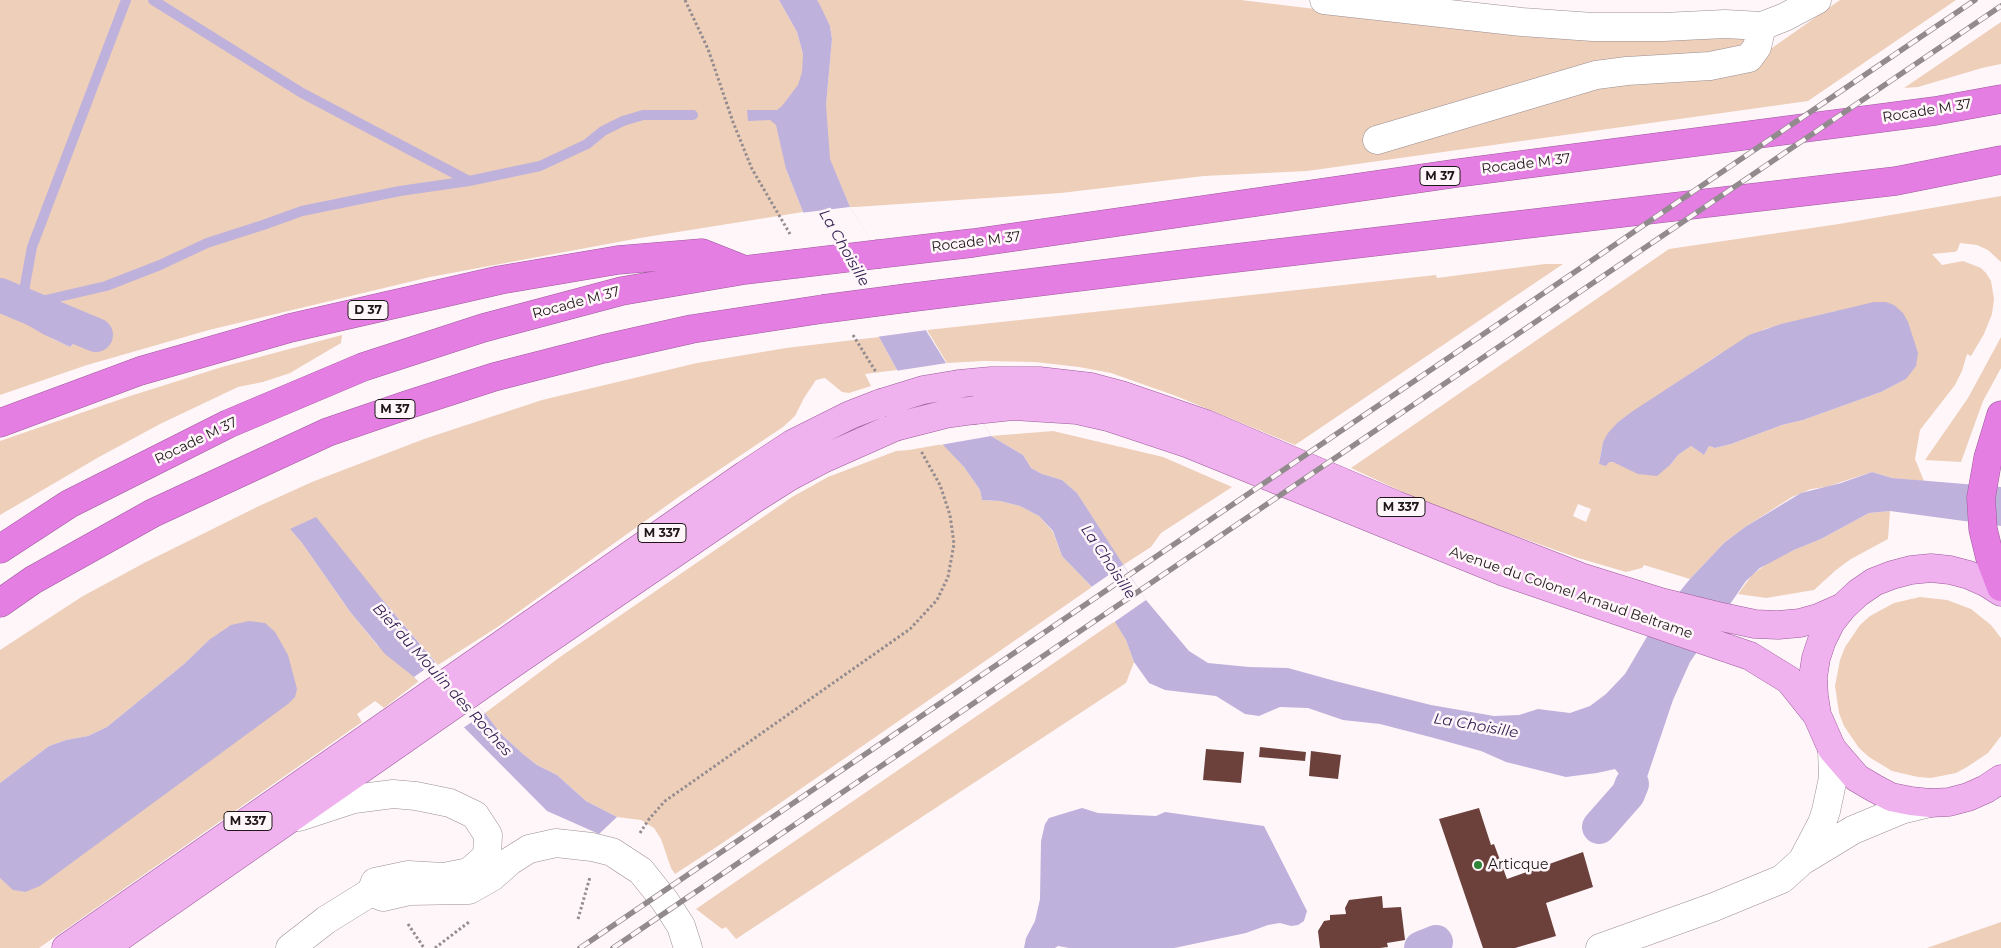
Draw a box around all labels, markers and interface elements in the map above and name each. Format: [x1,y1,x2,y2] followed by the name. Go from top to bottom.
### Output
[1881,96,1973,126] street label: Rocade M 37
[1480,150,1572,178] street label: Rocade M 37
[1420,167,1460,186] road number: M 37
[815,206,873,290] water label: La Choisille
[930,228,1022,256] street label: Rocade M 37
[531,283,621,323] street label: Rocade M 37
[348,300,388,320] road number: D 37
[375,399,415,418] road number: M 37
[152,414,240,468] street label: Rocade M 37
[1377,498,1425,516] road number: M 337
[1077,521,1139,603] water label: La Choisille
[638,524,686,542] road number: M 337
[1447,543,1695,643] street label: Avenue du Colonel Arnaud Beltrame
[369,600,515,760] water label: Bief du Moulin des Roches
[1432,710,1520,742] water label: La Choisille
[224,811,272,830] road number: M 337
[1488,857,1548,873] place label: Articque
[1472,859,1484,871] marker: Articque

